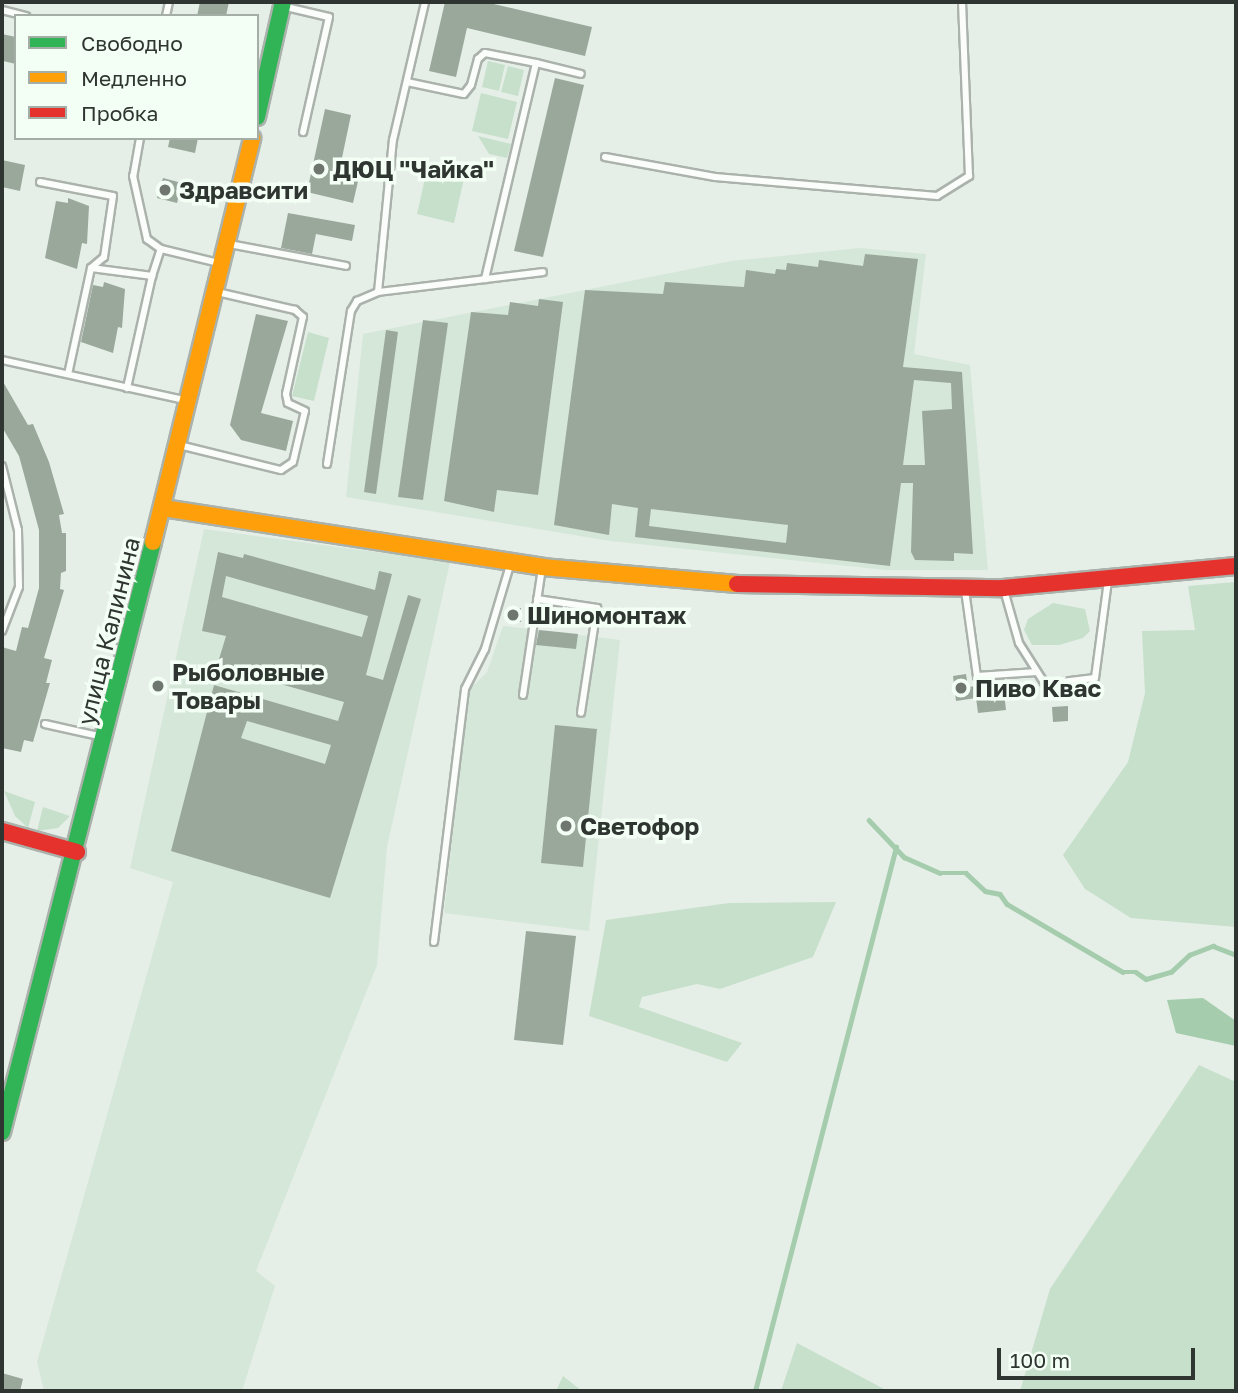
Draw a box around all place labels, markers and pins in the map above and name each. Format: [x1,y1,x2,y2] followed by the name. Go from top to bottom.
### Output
[333,155,494,183] place label: ДЮЦ "Чайка"
[311,161,327,177] marker: ДЮЦ "Чайка"
[179,176,308,204] place label: Здравсити
[157,182,173,198] marker: Здравсити
[527,601,686,629] place label: Шиномонтаж
[505,607,521,623] marker: Шиномонтаж
[172,658,325,714] place label: Рыболовные Товары
[975,674,1101,702] place label: Пиво Квас
[150,678,166,694] marker: Рыболовные Товары
[953,680,969,696] marker: Пиво Квас
[580,812,699,840] place label: Светофор
[558,818,574,834] marker: Светофор

